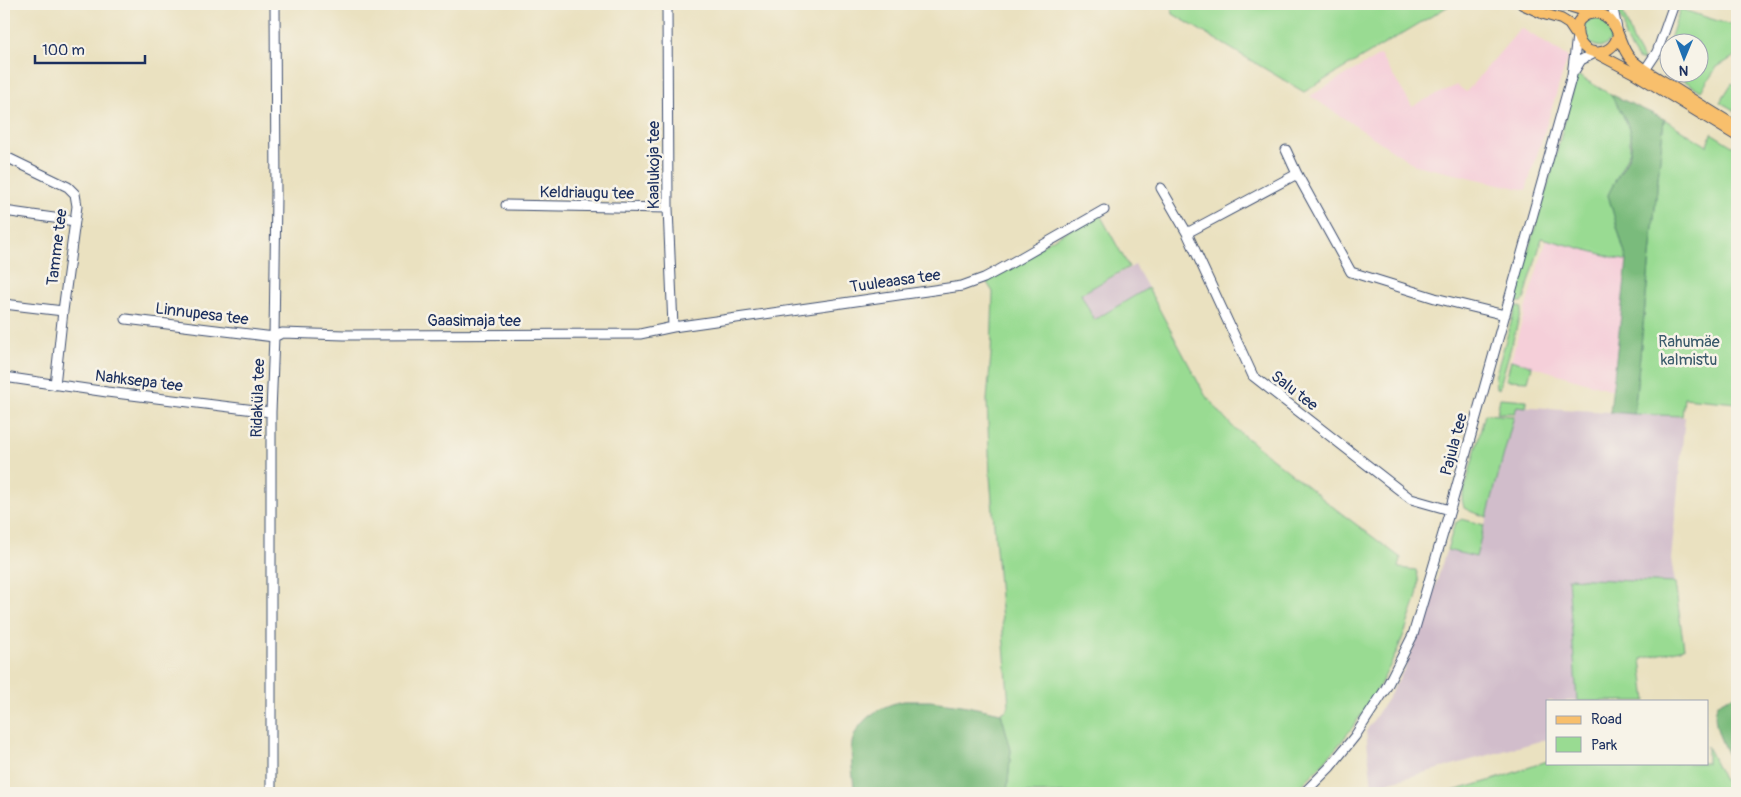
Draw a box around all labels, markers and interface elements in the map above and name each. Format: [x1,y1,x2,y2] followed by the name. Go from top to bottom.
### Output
[35,32,145,64] scale bar
[1658,32,1708,82] north arrow
[42,41,85,60] text: 100 m
[1679,62,1689,79] text: N
[644,121,664,209] street label: Kaalukoja tee
[539,182,635,204] street label: Keldriaugu tee
[42,207,72,287] street label: Tamme tee
[849,265,942,297] street label: Tuuleaasa tee
[154,298,250,330] street label: Linnupesa tee
[427,311,521,331] street label: Gaasimaja tee
[1658,332,1720,370] park label: Rahumäe kalmistu
[247,358,269,438] street label: Ridaküla tee
[94,366,184,396] street label: Nahksepa tee
[1267,366,1322,415] street label: Salu tee
[1436,411,1472,478] street label: Pajula tee
[1546,700,1708,764] legend
[1591,710,1622,729] text: Road
[1591,736,1618,755] text: Park

